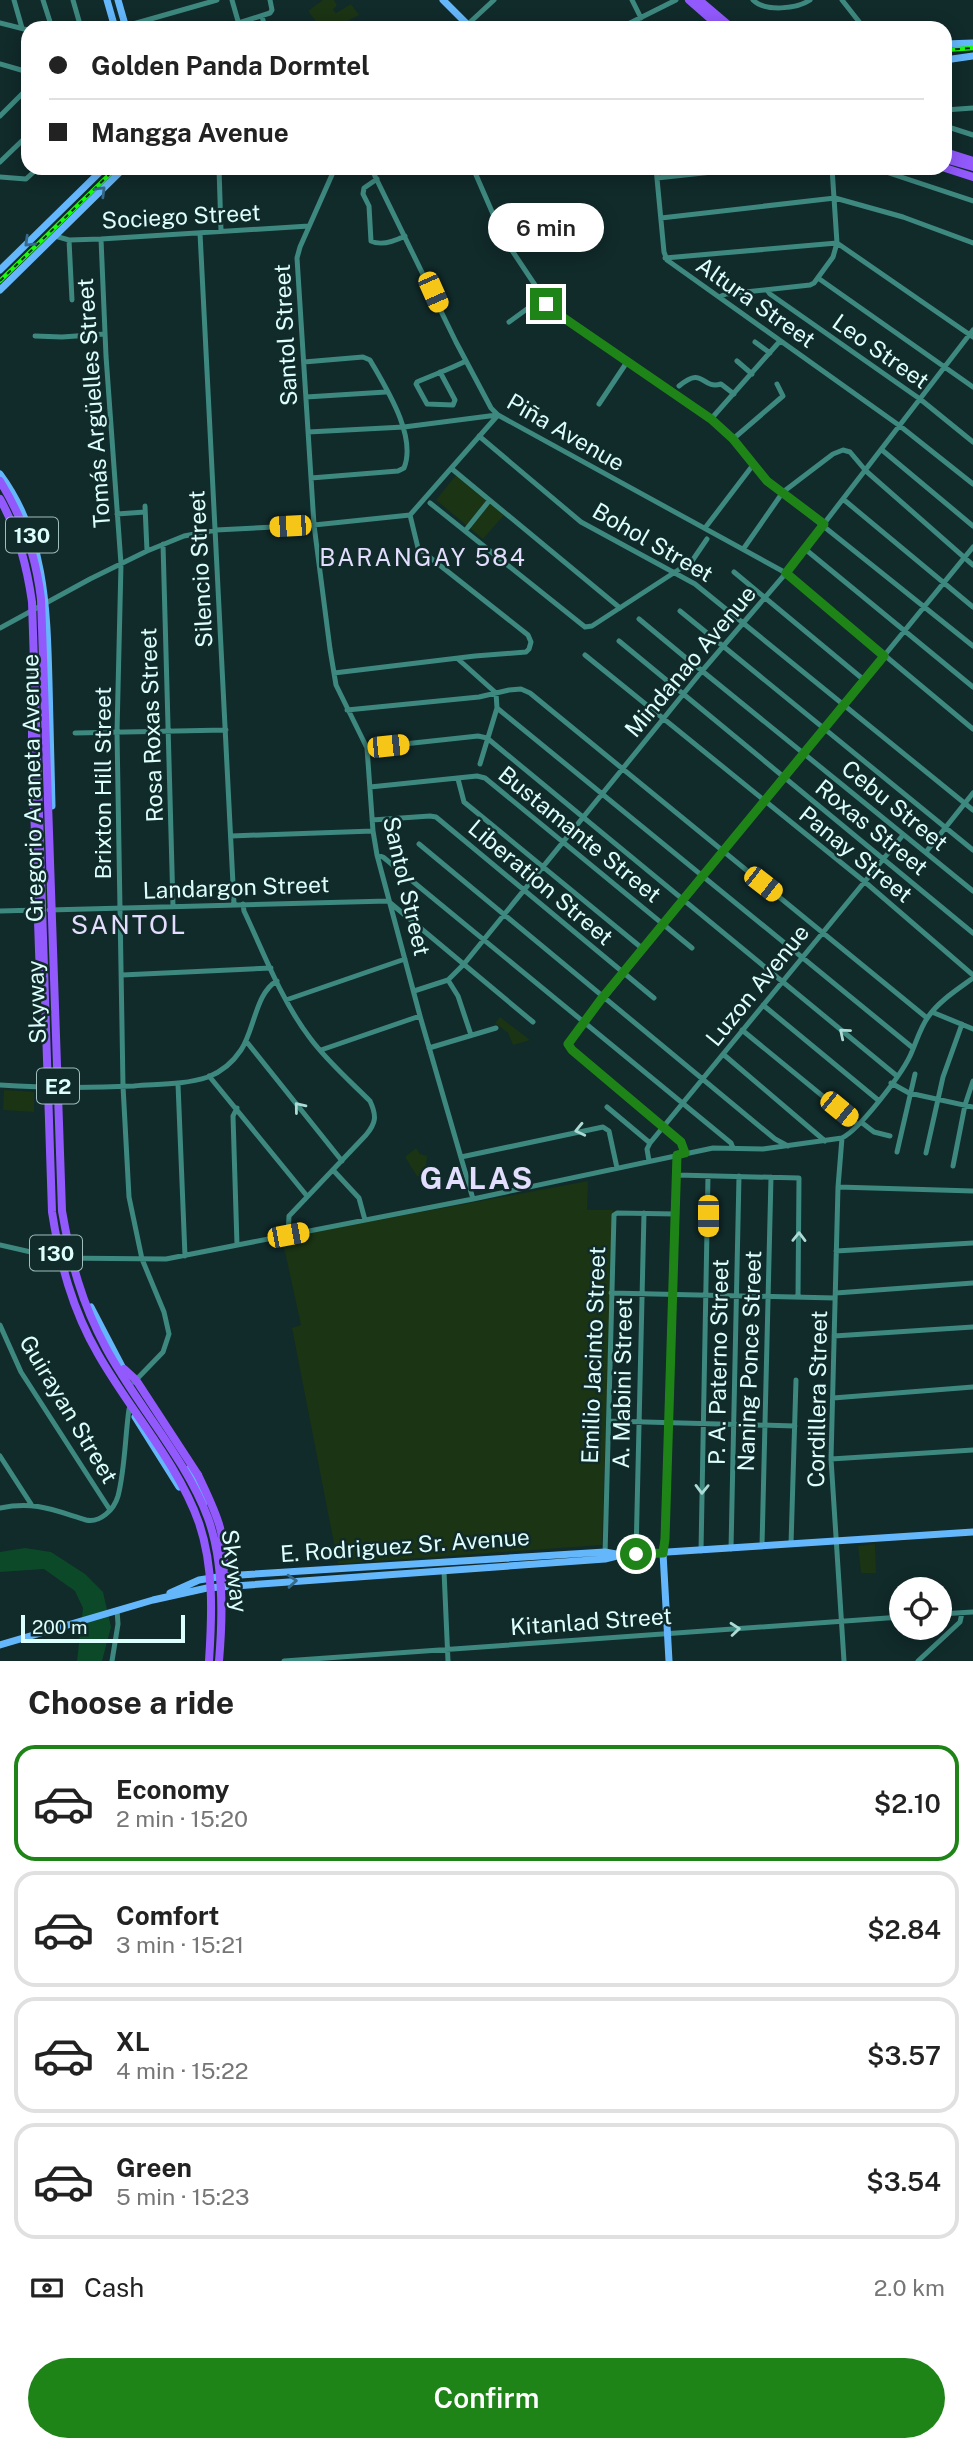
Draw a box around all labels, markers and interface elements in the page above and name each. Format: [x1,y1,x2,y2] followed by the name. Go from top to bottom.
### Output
[91,50,370,81] text: Golden Panda Dormtel
[91,117,289,148] text: Mangga Avenue
[93,186,106,199] one-way arrow
[101,198,261,234] street label: Sociego Street
[488,202,604,252] callout: 6 min
[516,214,576,241] text: 6 min
[24,234,37,247] one-way arrow
[691,251,821,353] street label: Altura Street
[268,263,302,407] street label: Santol Street
[415,269,452,315] car
[71,277,115,529] street label: Tomás Argüelles Street
[530,288,562,320] route end
[828,308,934,394] street label: Leo Street
[503,388,629,476] street label: Piña Avenue
[182,490,218,648] street label: Silencio Street
[588,497,718,587] street label: Bohol Street
[269,514,312,538] car
[6,518,58,552] road number: 130
[319,543,527,571] district label: BARANGAY 584
[619,580,761,742] street label: Mindanao Avenue
[134,627,168,823] street label: Rosa Roxas Street
[16,654,48,922] street label: Gregorio Araneta Avenue
[89,687,116,879] street label: Brixton Hill Street
[367,733,410,759] car
[837,754,953,856] street label: Cebu Street
[493,760,667,908] street label: Bustamante Street
[810,773,934,881] street label: Roxas Street
[794,800,918,908] street label: Panay Street
[378,814,436,958] street label: Santol Street
[463,814,619,950] street label: Liberation Street
[740,863,787,905] car
[142,870,330,904] street label: Landargon Street
[71,909,187,940] district label: SANTOL
[700,919,814,1051] street label: Luzon Avenue
[21,960,51,1044] street label: Skyway
[840,1028,852,1041] one-way arrow
[37,1068,79,1104] road number: E2
[817,1088,862,1130] car
[295,1103,308,1115] one-way arrow
[574,1122,586,1137] one-way arrow
[420,1160,534,1196] district label: GALAS
[698,1195,719,1237] car
[266,1221,311,1249] car
[791,1232,807,1242] one-way arrow
[30,1236,82,1270] road number: 130
[576,1246,610,1464] street label: Emilio Jacinto Street
[732,1250,766,1472] street label: Naning Ponce Street
[703,1259,733,1465] street label: P. A. Paterno Street
[607,1297,637,1469] street label: A. Mabini Street
[802,1310,832,1488] street label: Cordillera Street
[14,1330,124,1488] street label: Guirayan Street
[694,1484,710,1495] one-way arrow
[279,1523,531,1567] street label: E. Rodriguez Sr. Avenue
[217,1528,253,1614] street label: Skyway
[620,1538,652,1570] route start
[287,1574,298,1589] one-way arrow
[889,1577,952,1640] map controls
[889,1577,952,1640] button: locate
[509,1602,673,1640] street label: Kitanlad Street
[21,1612,186,1644] scale bar
[32,1616,88,1638] text: 200 m
[730,1622,741,1637] one-way arrow
[28,1684,234,1721] text: Choose a ride
[32,1772,95,1835] icon: car
[116,1774,229,1805] text: Economy
[874,1788,941,1819] text: $2.10
[116,1805,248,1832] text: 2 min · 15:20
[32,1898,95,1961] icon: car
[116,1900,219,1931] text: Comfort
[867,1914,941,1945] text: $2.84
[116,1931,244,1958] text: 3 min · 15:21
[32,2024,95,2087] icon: car
[116,2026,150,2057] text: XL
[867,2040,941,2071] text: $3.57
[116,2057,249,2084] text: 4 min · 15:22
[32,2150,95,2213] icon: car
[116,2152,192,2183] text: Green
[866,2166,941,2197] text: $3.54
[116,2183,250,2210] text: 5 min · 15:23
[28,2269,66,2307] icon: cash
[84,2272,144,2303] text: Cash
[874,2274,945,2301] text: 2.0 km
[28,2358,945,2438] button: Confirm

